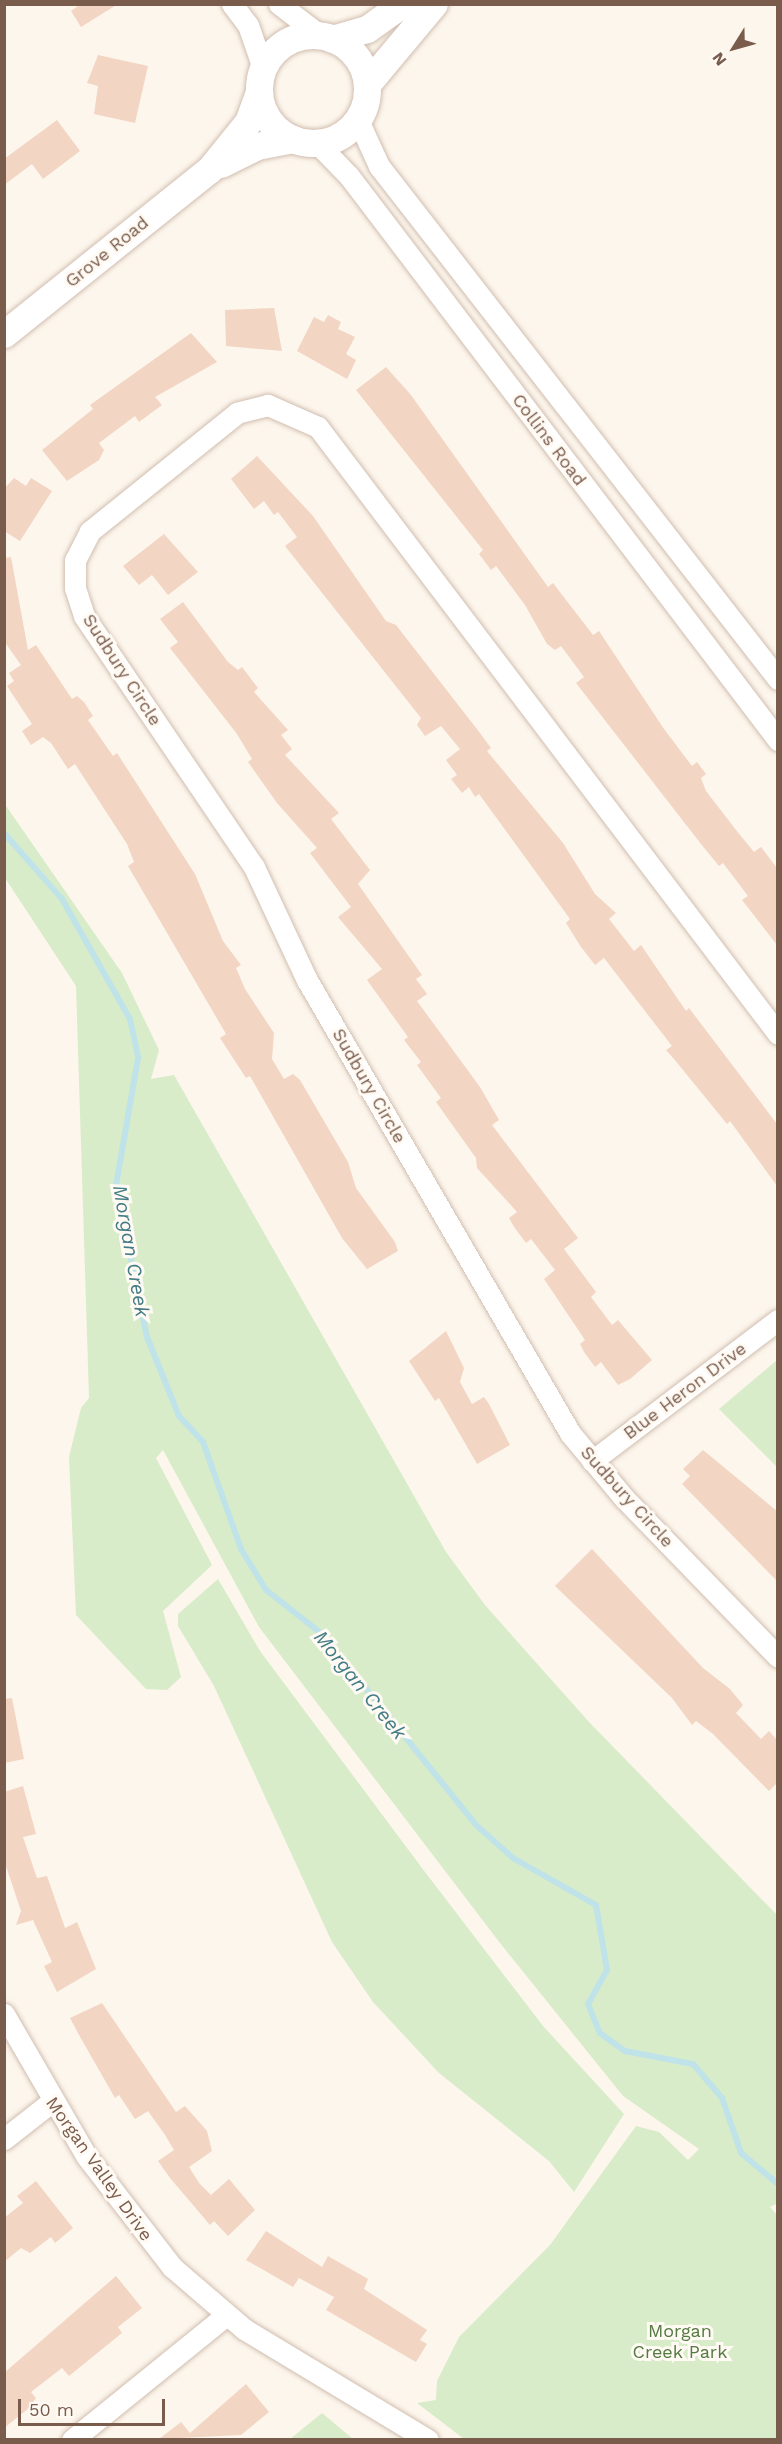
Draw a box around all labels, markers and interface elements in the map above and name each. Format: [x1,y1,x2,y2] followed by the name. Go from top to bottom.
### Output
[704,18,764,78] north arrow
[708,49,730,70] text: N
[61,212,153,292] street label: Grove Road
[507,390,591,490] street label: Collins Road
[78,610,166,730] street label: Sudbury Circle
[327,1025,411,1147] street label: Sudbury Circle
[108,1183,154,1319] water label: Morgan Creek
[619,1338,751,1444] street label: Blue Heron Drive
[576,1442,678,1552] street label: Sudbury Circle
[309,1626,411,1744] water label: Morgan Creek
[41,2092,157,2246] street label: Morgan Valley Drive
[632,2321,728,2364] park label: Morgan Creek Park
[21,2387,168,2425] scale bar
[29,2399,74,2420] text: 50 m

